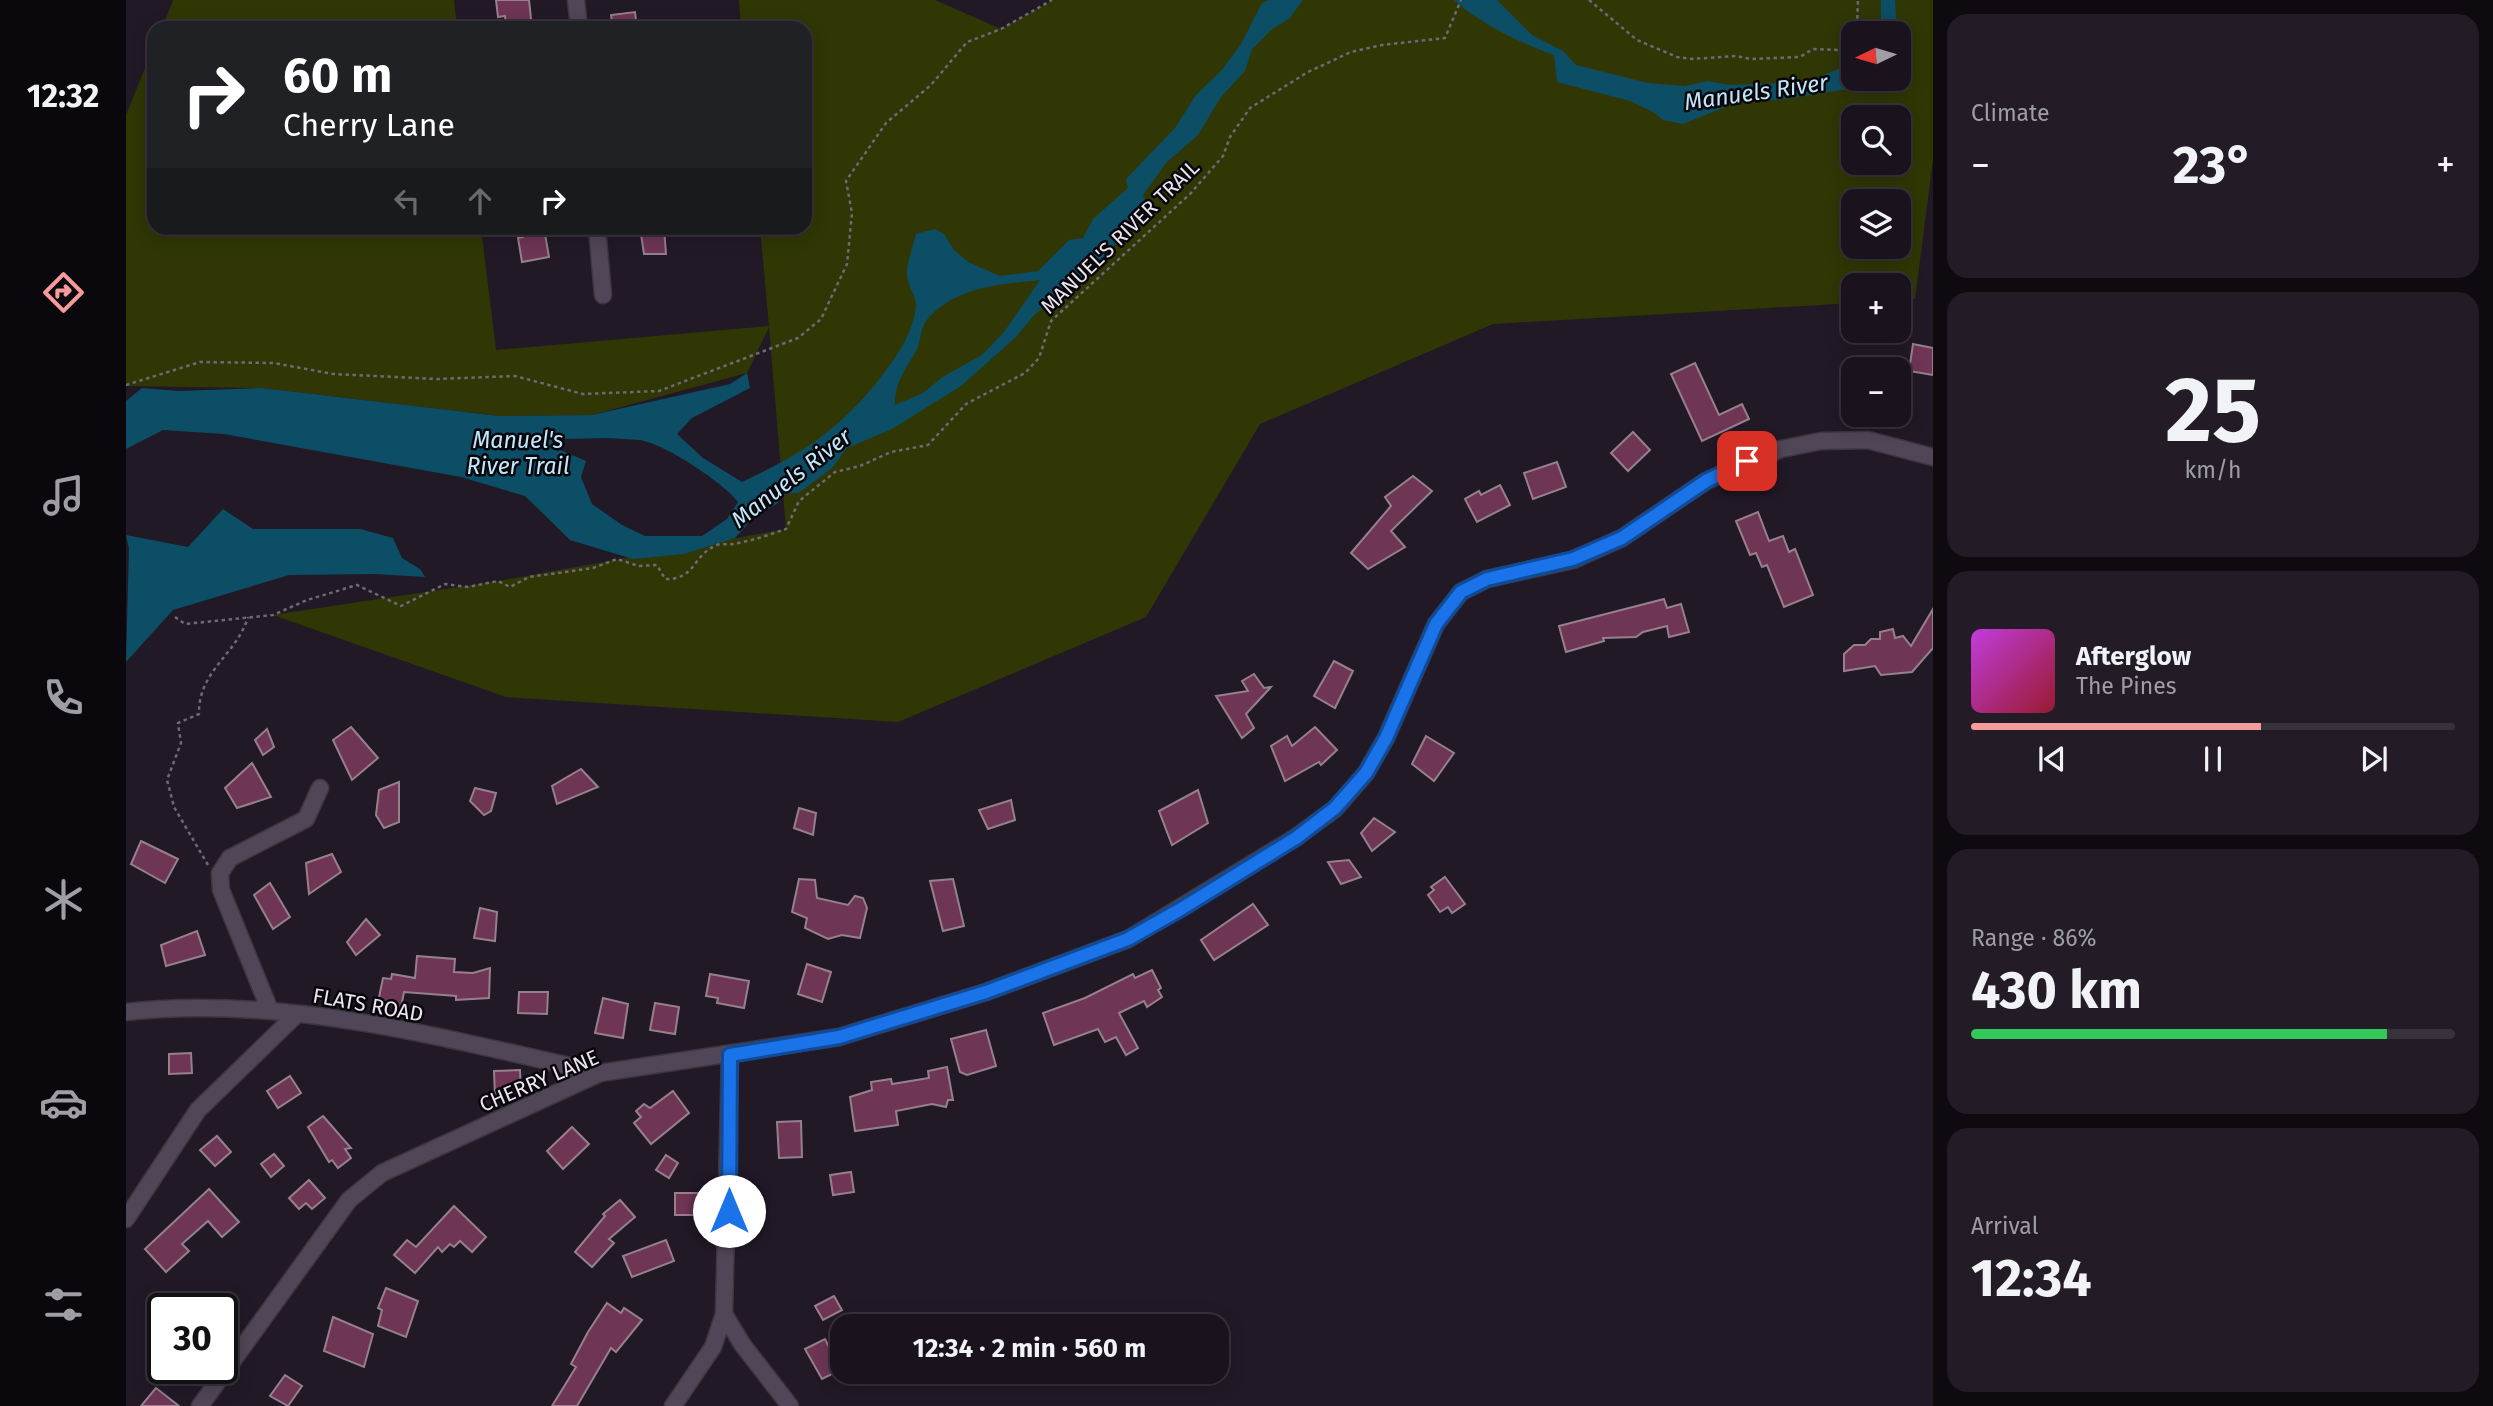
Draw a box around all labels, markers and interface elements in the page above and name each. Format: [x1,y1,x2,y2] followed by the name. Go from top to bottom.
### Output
[1841,21,1911,91] north arrow
[1841,21,1911,427] map controls
[283,46,392,105] text: 60 m
[168,49,259,140] icon: right
[1683,68,1831,116] water label: Manuels River
[27,77,99,115] text: 12:32
[1971,99,2050,127] text: Climate
[1841,105,1911,175] button: search
[283,106,455,144] text: Cherry Lane
[2173,134,2253,197] text: 23°
[1971,142,1990,188] text: −
[2436,142,2455,188] text: +
[1035,154,1205,319] street label: MANUEL'S RIVER TRAIL
[388,182,426,220] icon: left
[461,182,499,220] icon: ahead
[534,182,572,220] icon: right
[1841,189,1911,259] button: layers
[39,268,88,317] icon: directions
[1841,273,1911,343] button: +
[2165,356,2261,465] text: 25
[1841,357,1911,427] button: −
[725,422,857,533] water label: Manuels River
[466,426,570,480] water label: Manuel's River Trail
[1717,431,1777,491] pin
[1728,442,1766,480] icon: arrive
[2185,456,2241,484] text: km/h
[39,471,88,520] icon: music
[2076,641,2191,672] text: Afterglow
[2076,672,2177,700] text: The Pines
[39,673,88,722] icon: phone
[2033,740,2071,778] icon: previous
[2194,740,2232,778] icon: pause
[2355,740,2393,778] icon: next
[39,875,88,924] icon: climate
[1971,924,2096,952] text: Range · 86%
[1971,959,2142,1022] text: 430 km
[311,983,425,1027] street label: FLATS ROAD
[475,1044,603,1118] street label: CHERRY LANE
[39,1078,88,1127] icon: car
[692,1174,766,1248] position arrow
[1971,1212,2038,1240] text: Arrival
[1971,1247,2092,1310] text: 12:34
[39,1280,88,1329] icon: filters
[147,1293,238,1384] speed limit sign: 30
[913,1333,1146,1364] text: 12:34 · 2 min · 560 m

